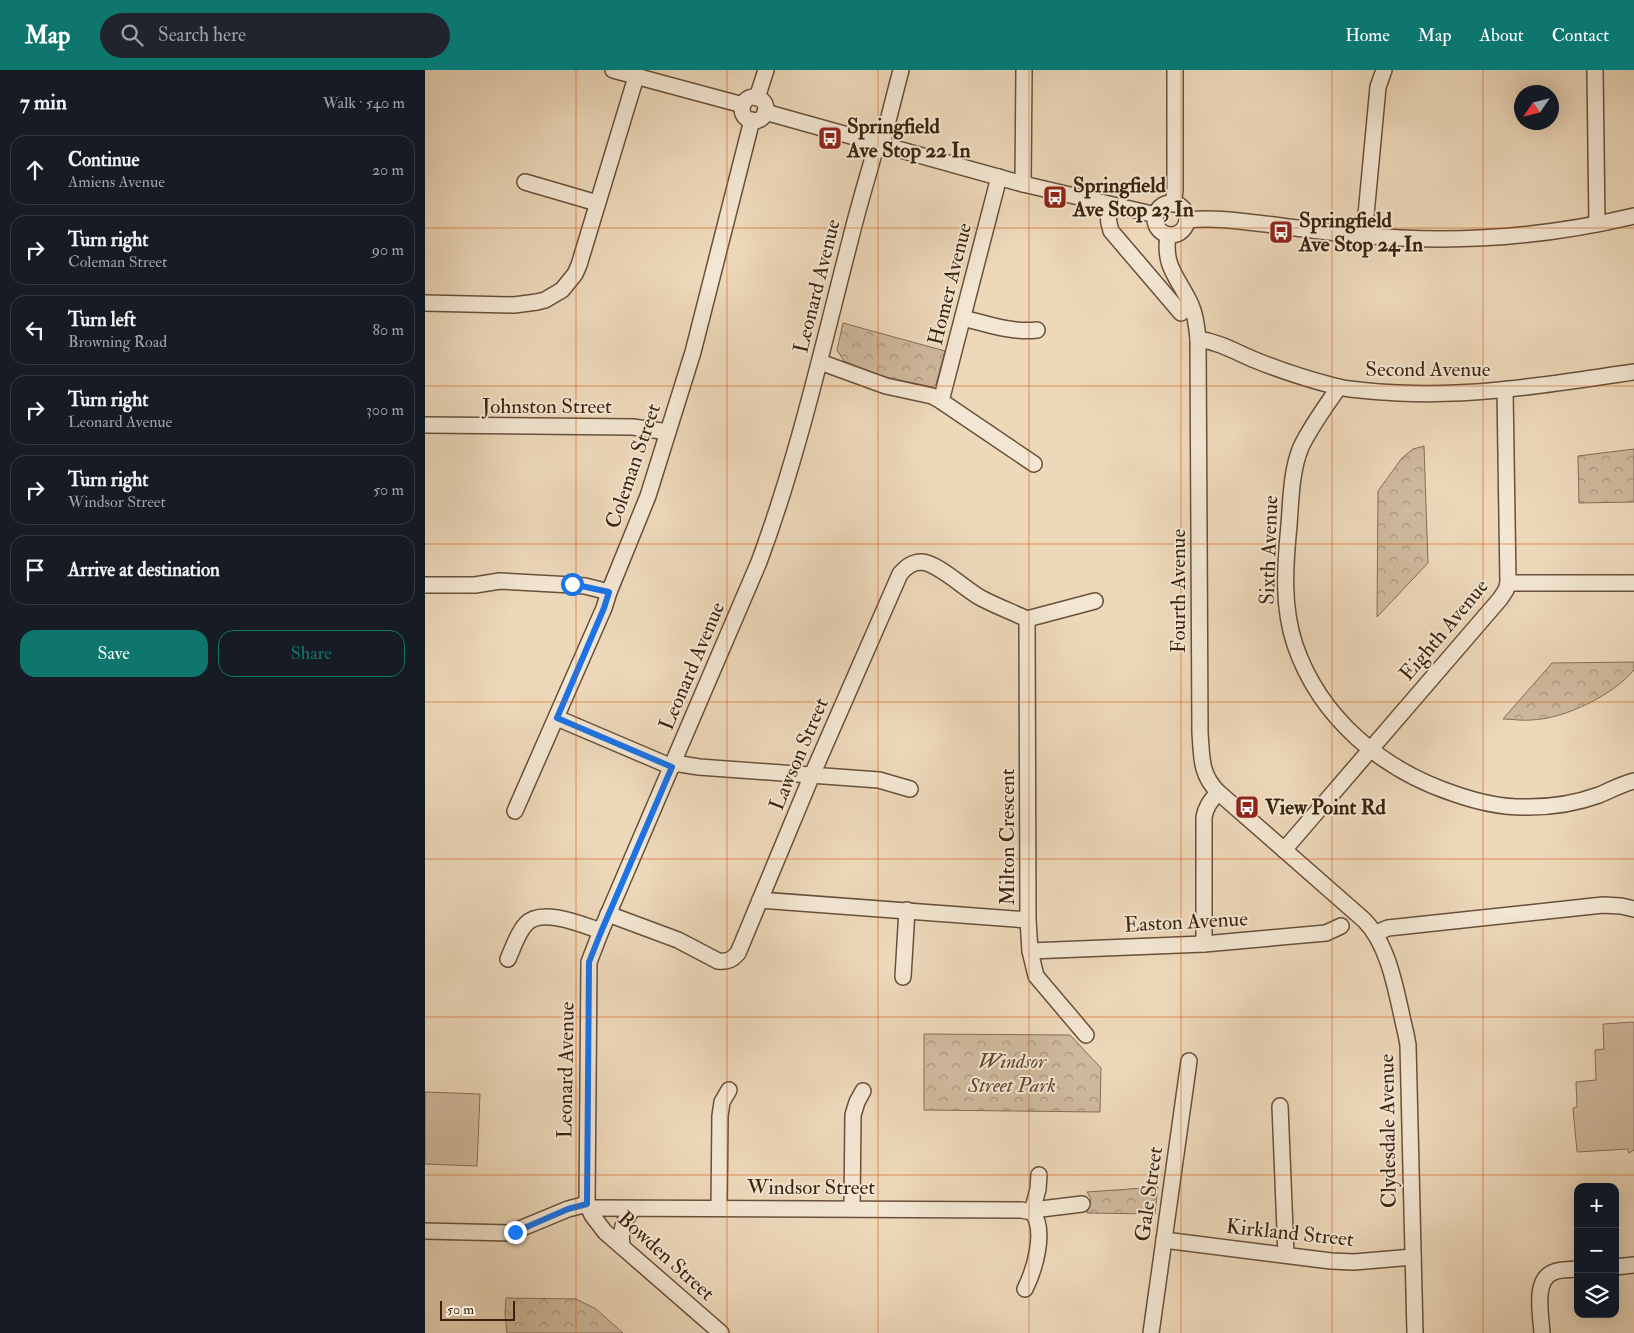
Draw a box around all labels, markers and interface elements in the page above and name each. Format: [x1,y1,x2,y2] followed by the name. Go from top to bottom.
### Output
[100,13,450,58] search box
[25,20,70,51] text: Map
[118,21,146,49] icon: search
[158,23,246,47] text: Search here
[1345,24,1390,47] text: Home
[1418,24,1452,47] text: Map
[1480,24,1524,47] text: About
[1552,24,1609,47] text: Contact
[1514,85,1559,130] north arrow
[20,89,67,116] text: 7 min
[323,93,405,113] text: Walk · 540 m
[846,113,971,164] place label: Springfield Ave Stop 22 In
[817,125,843,151] bus stop icon: Springfield Ave Stop 22 In
[68,148,139,172] text: Continue
[21,156,49,184] icon: ahead
[372,160,404,180] text: 20 m
[68,172,165,192] text: Amiens Avenue
[1072,172,1194,223] place label: Springfield Ave Stop 23 In
[1042,184,1068,210] bus stop icon: Springfield Ave Stop 23 In
[1298,207,1423,258] place label: Springfield Ave Stop 24 In
[787,216,847,356] street label: Leonard Avenue
[1268,219,1294,245] bus stop icon: Springfield Ave Stop 24 In
[922,220,978,348] street label: Homer Avenue
[68,228,148,252] text: Turn right
[21,236,49,264] icon: right
[372,240,404,260] text: 90 m
[68,252,167,272] text: Coleman Street
[68,308,136,332] text: Turn left
[21,316,49,344] icon: left
[373,320,404,340] text: 80 m
[68,332,167,352] text: Browning Road
[1365,356,1491,383] street label: Second Avenue
[68,388,148,412] text: Turn right
[481,393,612,420] street label: Johnston Street
[21,396,49,424] icon: right
[366,400,404,420] text: 300 m
[599,400,667,532] street label: Coleman Street
[68,412,172,432] text: Leonard Avenue
[68,468,148,492] text: Turn right
[21,476,49,504] icon: right
[373,480,404,500] text: 50 m
[68,492,166,512] text: Windsor Street
[1254,495,1284,605] street label: Sixth Avenue
[1165,529,1192,653] street label: Fourth Avenue
[21,556,49,584] icon: arrive
[68,558,220,582] text: Arrive at destination
[561,573,584,596] route start
[1393,573,1495,687] street label: Eighth Avenue
[653,598,731,734] street label: Leonard Avenue
[20,630,208,677] button: Save
[218,630,405,677] button: Share
[763,693,835,814] street label: Lawson Street
[994,768,1021,905] street label: Milton Crescent
[1234,794,1260,820] bus stop icon: View Point Rd
[1264,794,1387,821] place label: View Point Rd
[1123,905,1249,939] street label: Easton Avenue
[551,1001,581,1139] street label: Leonard Avenue
[967,1048,1056,1099] park label: Windsor Street Park
[1373,1053,1403,1208] street label: Clydesdale Avenue
[1129,1145,1169,1243] street label: Gale Street
[746,1174,875,1201] street label: Windsor Street
[1574,1183,1619,1318] map controls
[1574,1183,1619,1228] button: +
[612,1205,720,1307] street label: Bowden Street
[1225,1213,1355,1253] street label: Kirkland Street
[504,1221,527,1244] route end
[1574,1228,1619,1273] button: −
[1574,1273,1619,1318] button: layers
[440,1298,515,1321] scale bar
[447,1301,474,1318] text: 50 m

